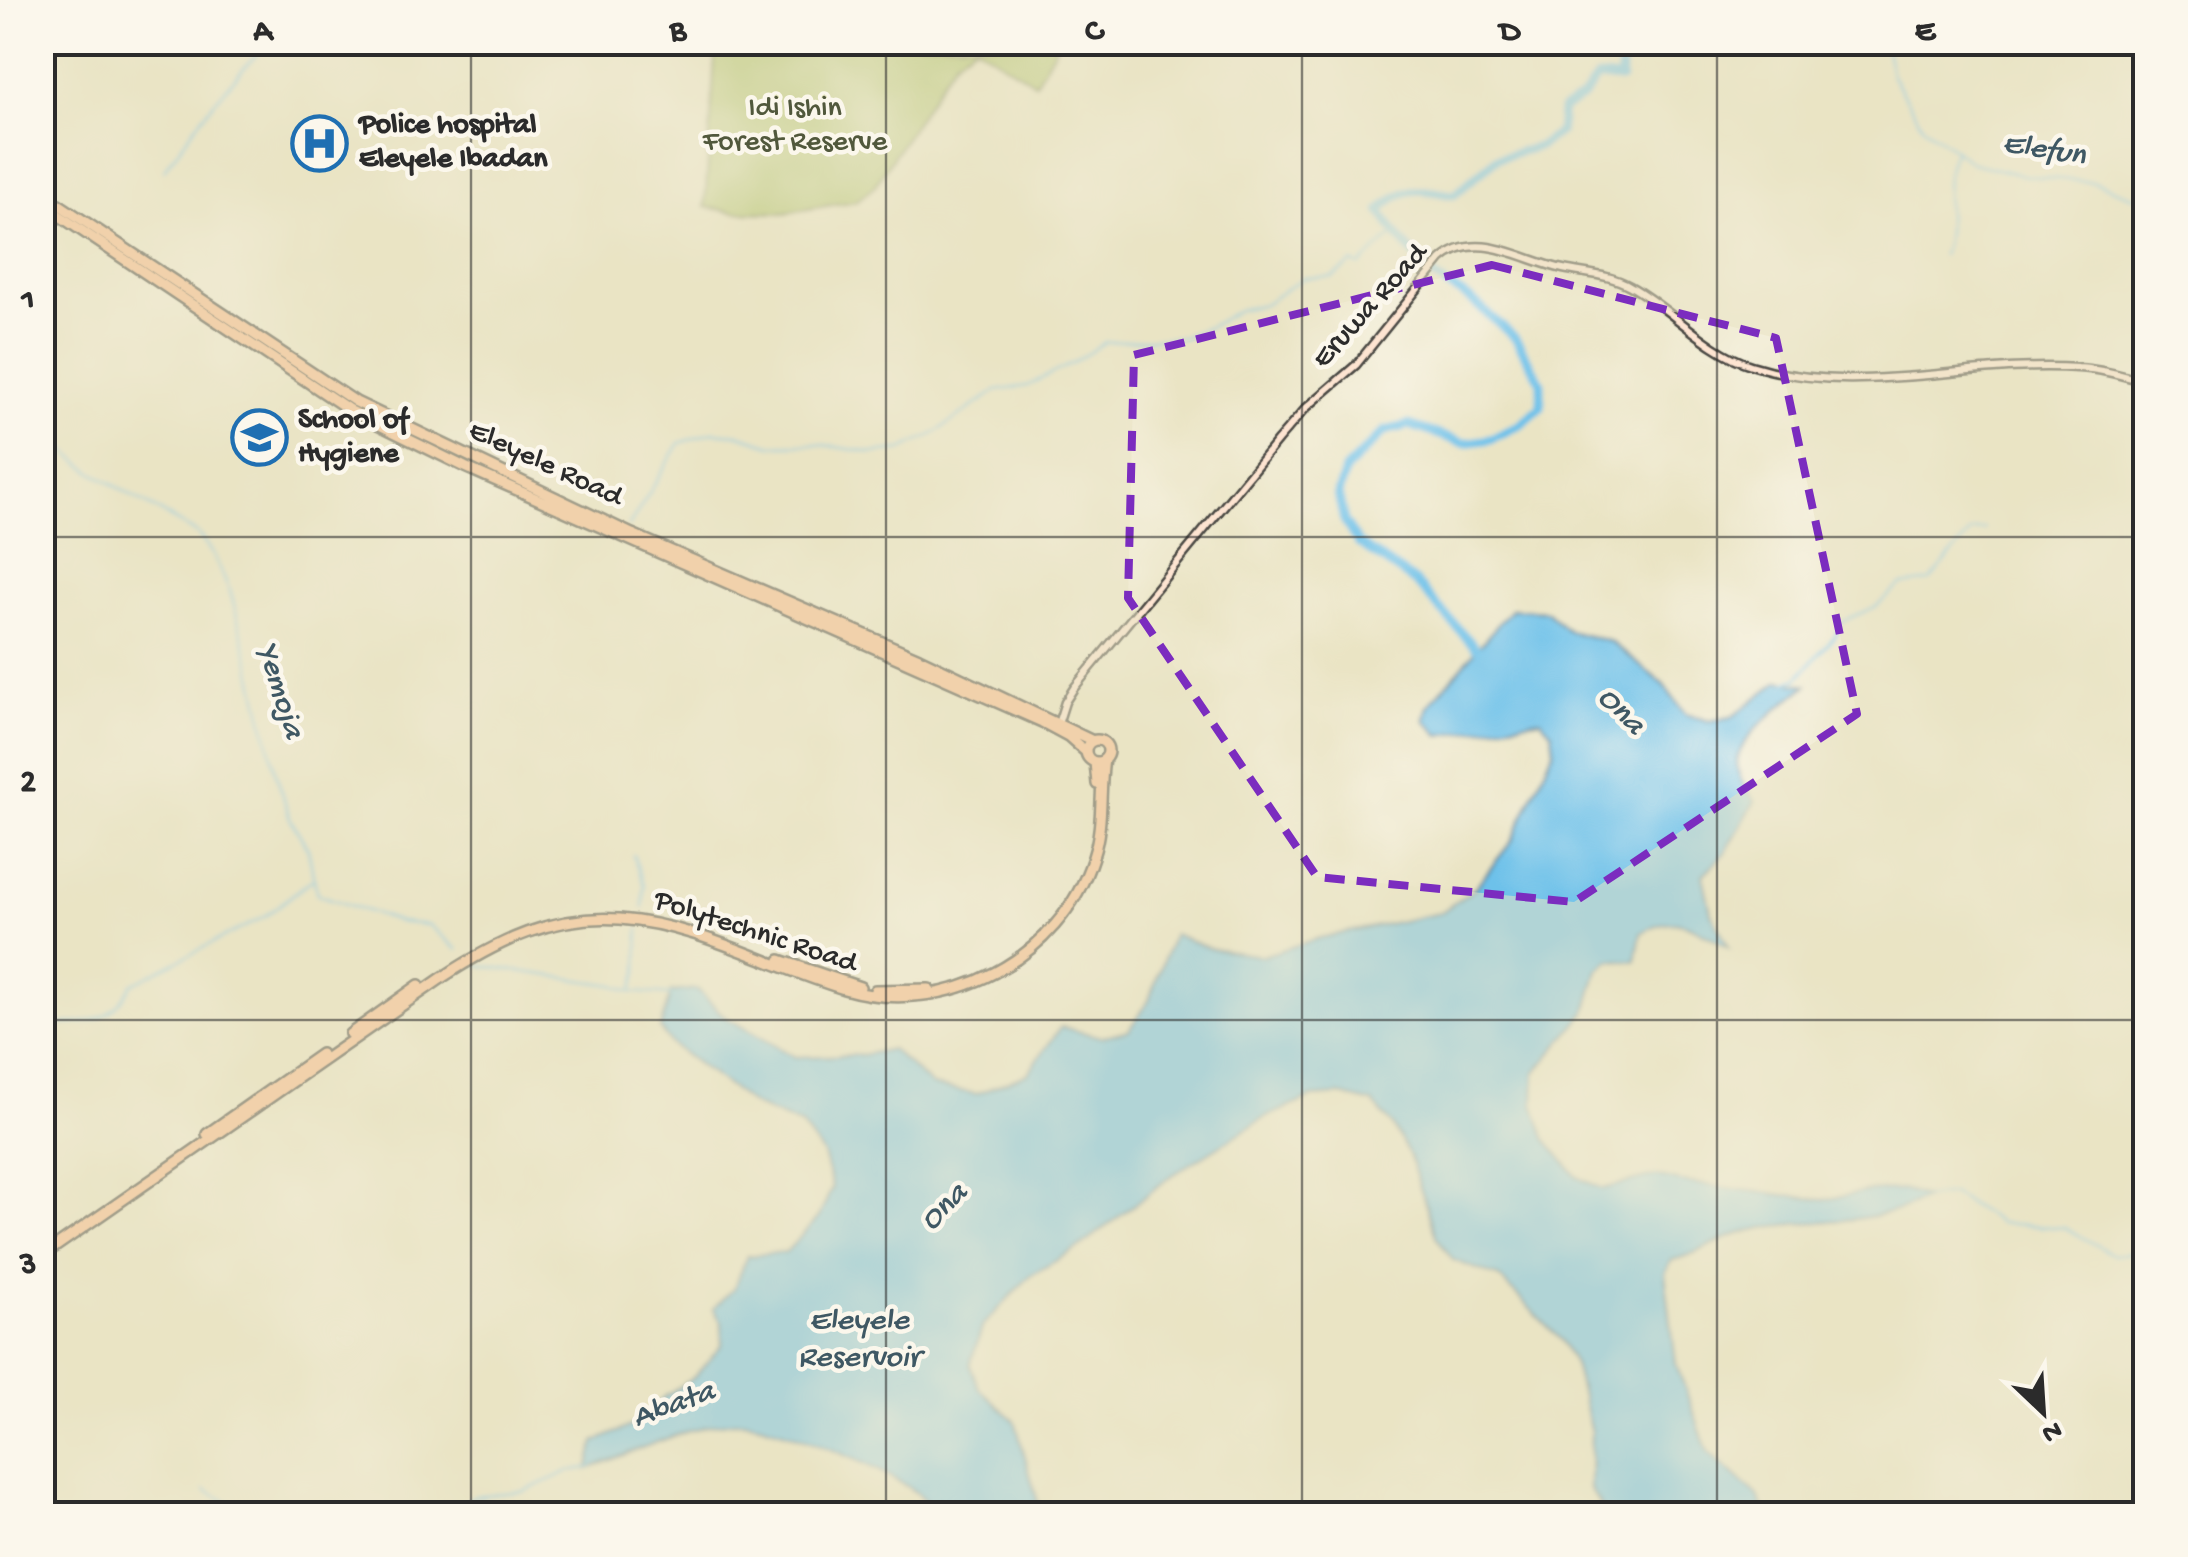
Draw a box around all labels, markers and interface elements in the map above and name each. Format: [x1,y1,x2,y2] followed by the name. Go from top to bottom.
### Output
[253,14,275,52] text: A
[669,14,688,52] text: B
[1085,14,1105,52] text: C
[1497,14,1522,52] text: D
[1915,14,1937,52] text: E
[702,92,888,161] park label: Idi Ishin Forest Reserve
[357,109,548,178] place label: Police hospital Eleyele Ibadan
[290,113,350,173] hospital icon: Police hospital Eleyele Ibadan
[2000,126,2089,176] water label: Elefun
[1306,236,1438,377] street label: Eruwa Road
[21,283,34,321] text: 1
[298,404,411,473] place label: School of Hygiene
[229,408,289,468] school or university icon: School of Hygiene
[462,414,630,517] street label: Eleyele Road
[247,639,312,745] water label: Yemoja
[1588,680,1653,746] water label: Ona
[20,765,36,803] text: 2
[648,883,863,983] street label: Polytechnic Road
[913,1175,978,1240] water label: Ona
[19,1247,36,1285] text: 3
[798,1303,926,1378] water label: Eleyele Reservoir
[1993,1362,2093,1462] north arrow
[628,1373,722,1438] water label: Abata
[2036,1412,2067,1449] text: N

